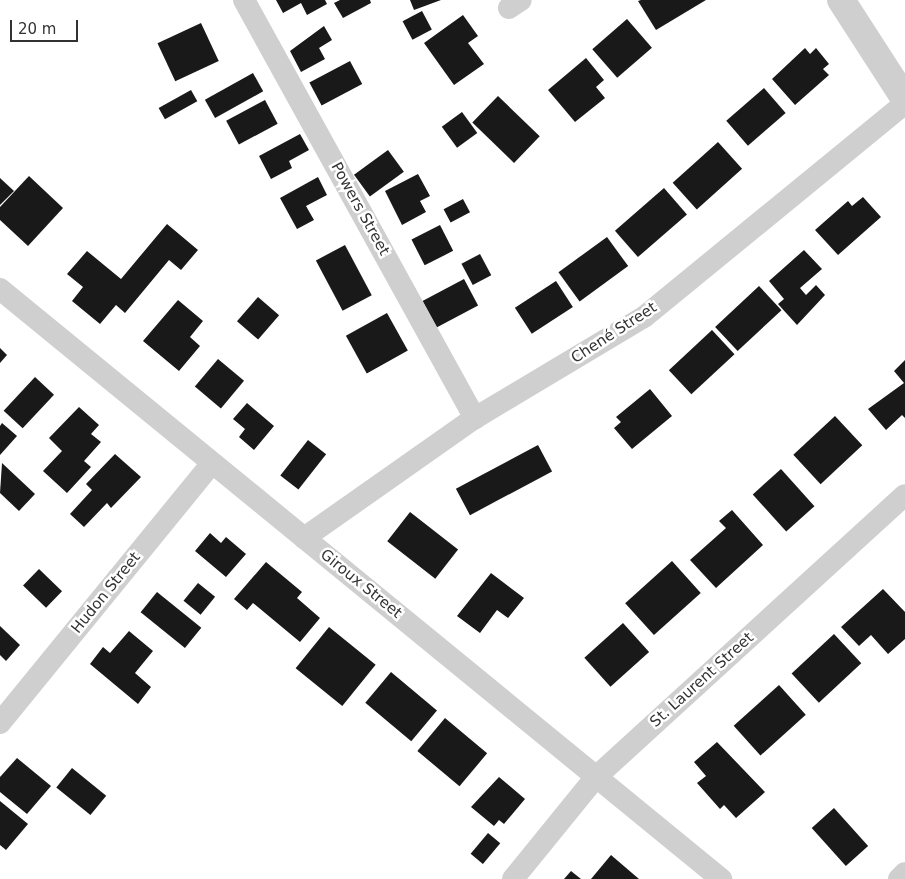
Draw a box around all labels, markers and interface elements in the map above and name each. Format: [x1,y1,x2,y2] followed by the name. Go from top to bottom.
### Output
[12,10,80,42] scale bar
[18,20,56,38] text: 20 m
[327,159,393,259] street label: Powers Street
[568,299,660,367] street label: Chené Street
[317,546,405,622] street label: Giroux Street
[68,549,144,637] street label: Hudon Street
[647,629,757,731] street label: St. Laurent Street

